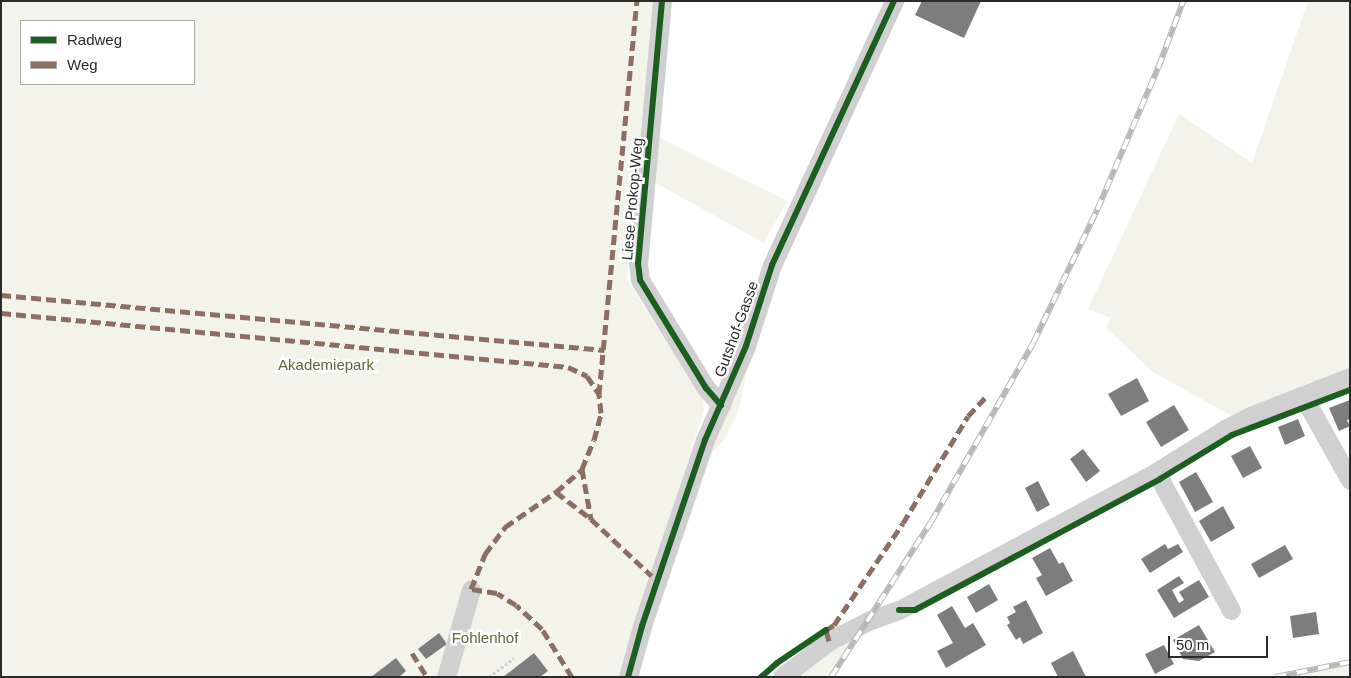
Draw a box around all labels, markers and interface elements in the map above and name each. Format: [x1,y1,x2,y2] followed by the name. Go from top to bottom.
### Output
[20,20,195,85] legend
[67,31,122,48] text: Radweg
[67,56,98,73] text: Weg
[618,137,646,261] street label: Liese Prokop-Weg
[710,279,762,379] street label: Gutshof-Gasse
[278,356,374,374] park label: Akademiepark
[1171,626,1271,658] scale bar
[452,629,518,647] park label: Fohlenhof
[1176,636,1209,653] text: 50 m

